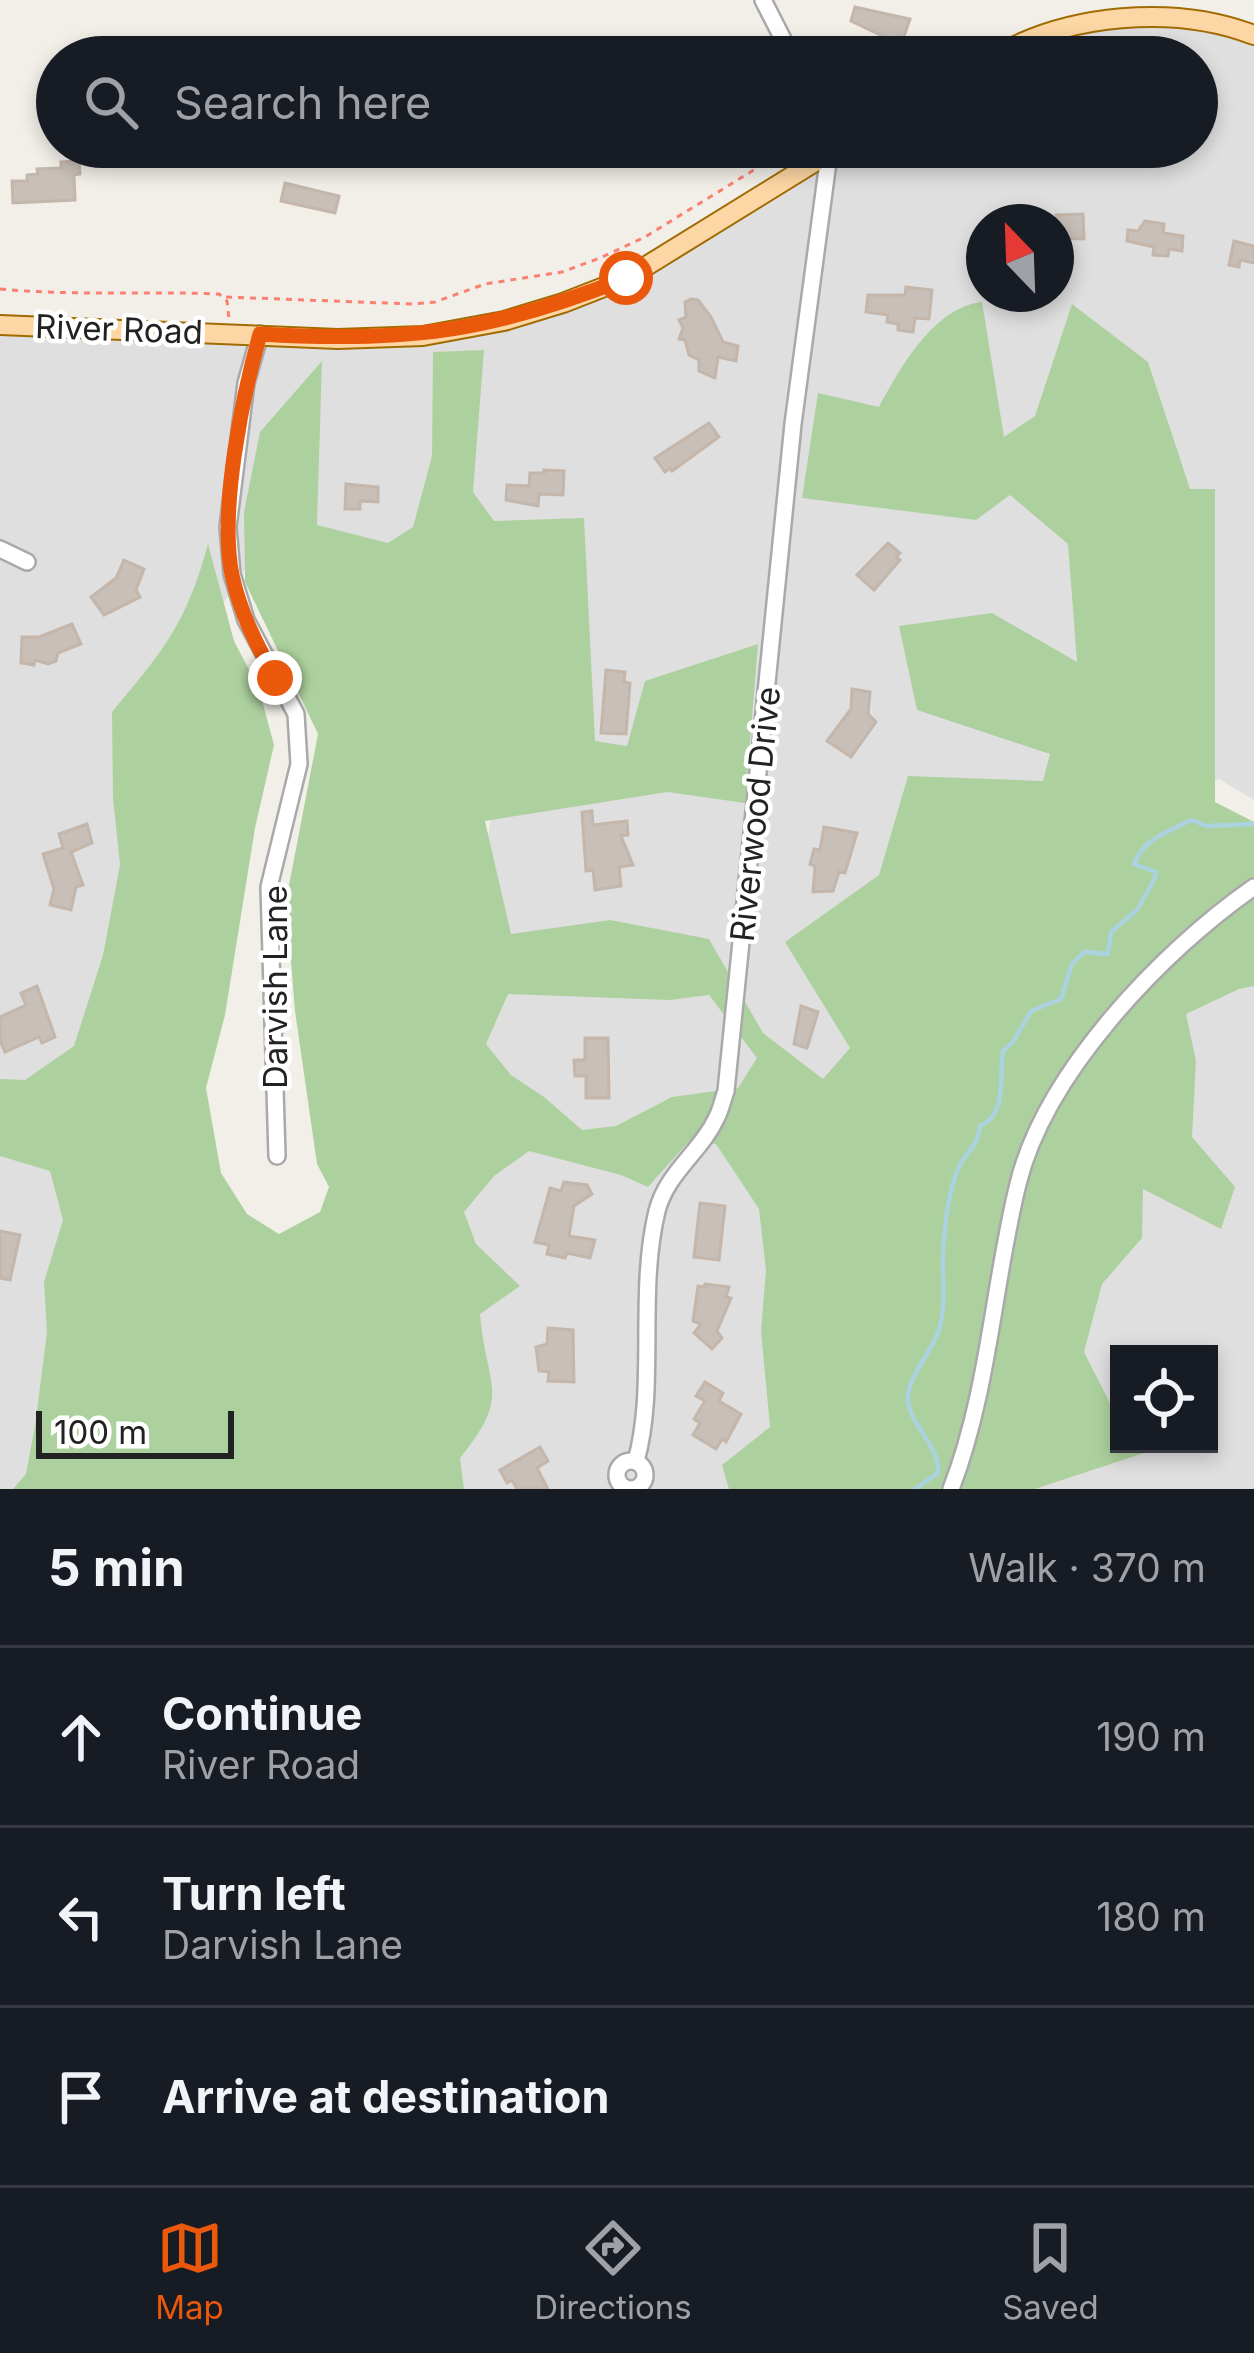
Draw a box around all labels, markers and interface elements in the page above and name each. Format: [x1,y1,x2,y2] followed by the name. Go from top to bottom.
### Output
[36,36,1218,168] search box
[78,69,144,135] icon: search
[174,75,431,130] text: Search here
[966,204,1074,312] north arrow
[599,251,653,305] route start
[35,306,203,352] street label: River Road
[248,651,302,705] route end
[722,684,788,944] street label: Riverwood Drive
[255,885,295,1089] street label: Darvish Lane
[1110,1345,1218,1453] map controls
[1110,1345,1218,1453] button: locate
[36,1405,234,1458] scale bar
[54,1412,147,1452] text: 100 m
[48,1537,185,1598] text: 5 min
[968,1544,1206,1591] text: Walk · 370 m
[162,1686,362,1741] text: Continue
[48,1704,114,1770] icon: ahead
[1096,1713,1206,1760] text: 190 m
[162,1741,360,1788] text: River Road
[162,1866,346,1921] text: Turn left
[48,1884,114,1950] icon: left
[1096,1893,1206,1940] text: 180 m
[162,1921,403,1968] text: Darvish Lane
[48,2064,114,2130] icon: arrive
[162,2069,609,2124] text: Arrive at destination
[155,2215,224,2327] tab: Map
[534,2215,692,2327] tab: Directions
[1002,2215,1099,2327] tab: Saved

